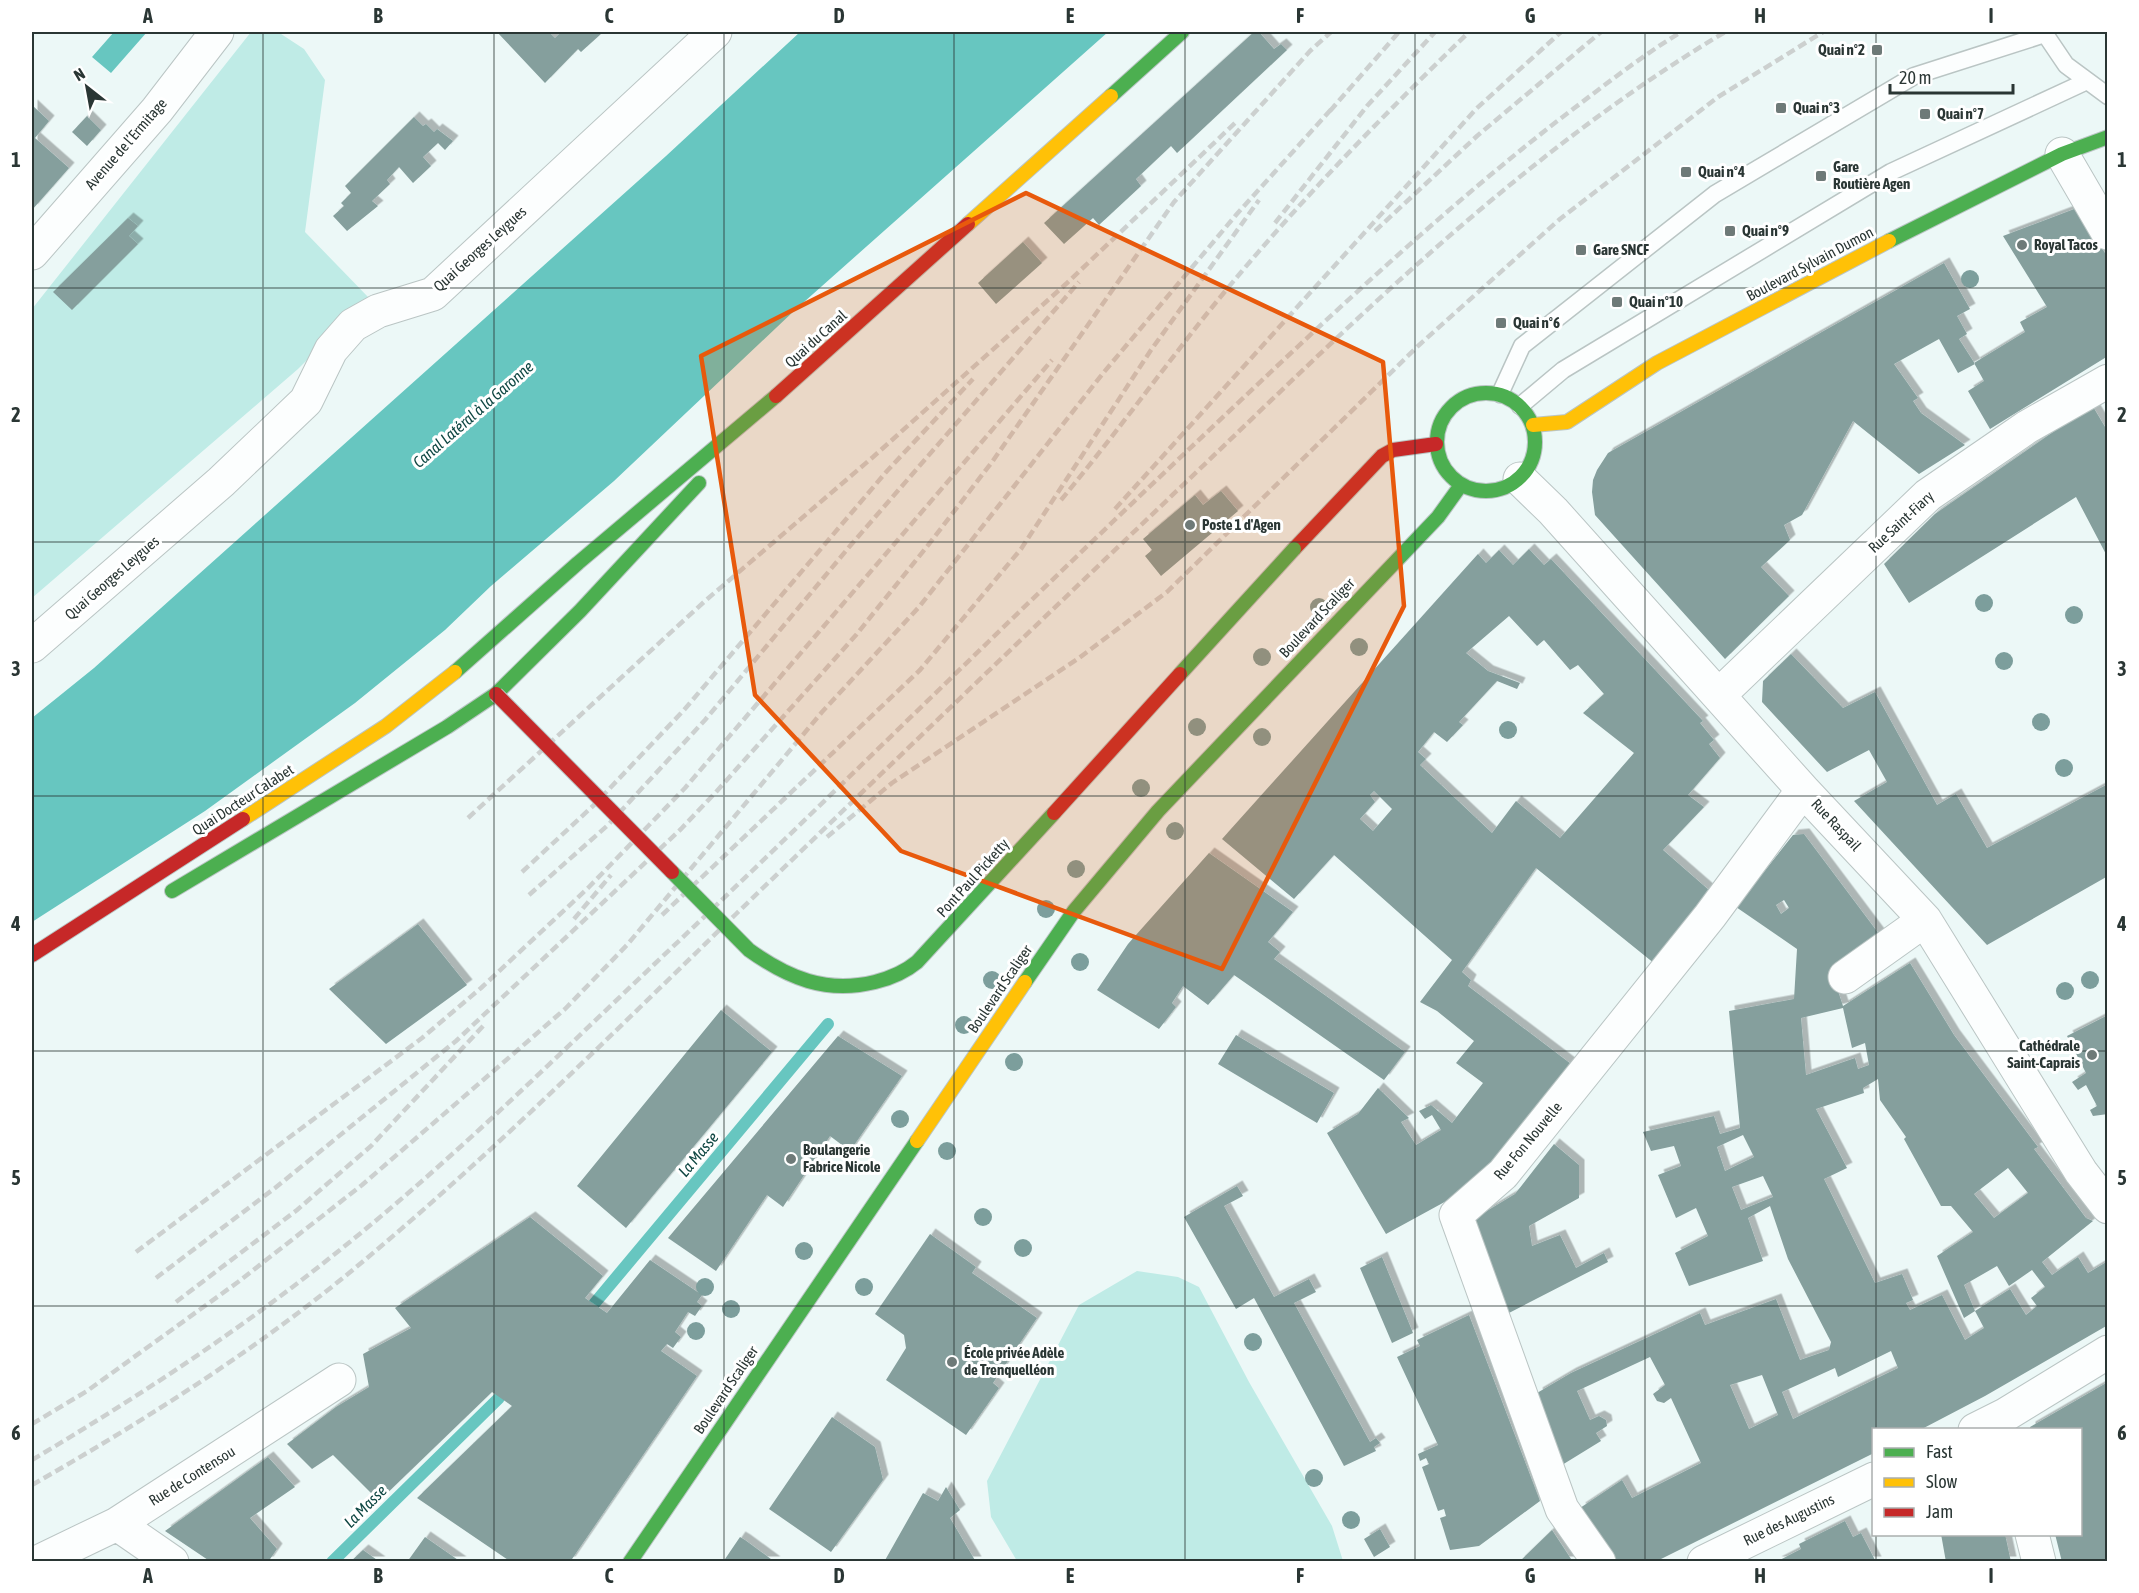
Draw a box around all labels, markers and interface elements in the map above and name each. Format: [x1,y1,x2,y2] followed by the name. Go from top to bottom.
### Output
[142,4,153,27] text: A
[373,4,383,27] text: B
[605,4,614,27] text: C
[833,4,845,27] text: D
[1066,4,1075,27] text: E
[1296,4,1304,27] text: F
[1525,4,1536,27] text: G
[1754,4,1766,27] text: H
[1988,4,1994,27] text: I
[1818,41,1865,58] place label: Quai n°2
[1870,43,1884,57] marker: Quai n°2
[57,57,117,117] north arrow
[1890,57,2013,95] scale bar
[71,64,88,84] text: N
[1899,67,1931,88] text: 20 m
[81,94,170,193] street label: Avenue de l’Ermitage
[1793,99,1840,116] place label: Quai n°3
[1774,101,1788,115] marker: Quai n°3
[1937,105,1984,122] place label: Quai n°7
[1918,107,1932,121] marker: Quai n°7
[11,148,21,171] text: 1
[2117,148,2127,171] text: 1
[1833,158,1910,192] place label: Gare Routière Agen
[1698,163,1745,180] place label: Quai n°4
[1679,165,1693,179] marker: Quai n°4
[1814,169,1828,183] marker: Gare Routière Agen
[430,203,530,295] street label: Quai Georges Leygues
[1742,222,1789,239] place label: Quai n°9
[1743,223,1876,304] street label: Boulevard Sylvain Dumon
[1723,224,1737,238] marker: Quai n°9
[2034,236,2099,253] place label: Royal Tacos
[2015,238,2029,252] marker: Royal Tacos
[1593,241,1649,258] place label: Gare SNCF
[1574,243,1588,257] marker: Gare SNCF
[1629,293,1683,310] place label: Quai n°10
[1610,295,1624,309] marker: Quai n°10
[781,307,850,371] street label: Quai du Canal
[1513,314,1560,331] place label: Quai n°6
[1494,316,1508,330] marker: Quai n°6
[409,357,537,471] water label: Canal Latéral à la Garonne
[11,403,21,426] text: 2
[2117,403,2127,426] text: 2
[1865,487,1937,556] street label: Rue Saint-Fiary
[1202,516,1281,533] place label: Poste 1 d'Agen
[1183,518,1197,532] marker: Poste 1 d'Agen
[61,532,162,623] street label: Quai Georges Leygues
[1276,574,1358,661] street label: Boulevard Scaliger
[11,657,21,680] text: 3
[2117,657,2127,680] text: 3
[189,761,296,839] street label: Quai Docteur Calabet
[1808,795,1865,854] street label: Rue Raspail
[933,835,1012,920] street label: Pont Paul Picketty
[10,912,21,935] text: 4
[2116,912,2127,935] text: 4
[964,941,1036,1036] street label: Boulevard Scaliger
[2007,1037,2081,1071] place label: Cathédrale Saint-Caprais
[2085,1048,2099,1062] marker: Cathédrale Saint-Caprais
[1490,1098,1565,1183] street label: Rue Fon Nouvelle
[674,1128,722,1180] water label: La Masse
[803,1141,881,1175] place label: Boulangerie Fabrice Nicole
[784,1152,798,1166] marker: Boulangerie Fabrice Nicole
[11,1166,21,1189] text: 5
[2117,1166,2127,1189] text: 5
[690,1342,762,1437] street label: Boulevard Scaliger
[964,1344,1064,1378] place label: École privée Adèle de Trenquelléon
[945,1355,959,1369] marker: École privée Adèle de Trenquelléon
[11,1421,21,1444] text: 6
[2117,1421,2127,1444] text: 6
[1872,1428,2082,1536] legend
[1926,1441,1953,1462] text: Fast
[145,1442,238,1509] street label: Rue de Contensou
[1926,1471,1957,1492] text: Slow
[340,1481,390,1531] water label: La Masse
[1741,1490,1837,1549] street label: Rue des Augustins
[1926,1501,1953,1522] text: Jam
[142,1564,153,1587] text: A
[373,1564,383,1587] text: B
[605,1564,614,1587] text: C
[833,1564,845,1587] text: D
[1066,1564,1075,1587] text: E
[1296,1564,1304,1587] text: F
[1525,1564,1536,1587] text: G
[1754,1564,1766,1587] text: H
[1988,1564,1994,1587] text: I

